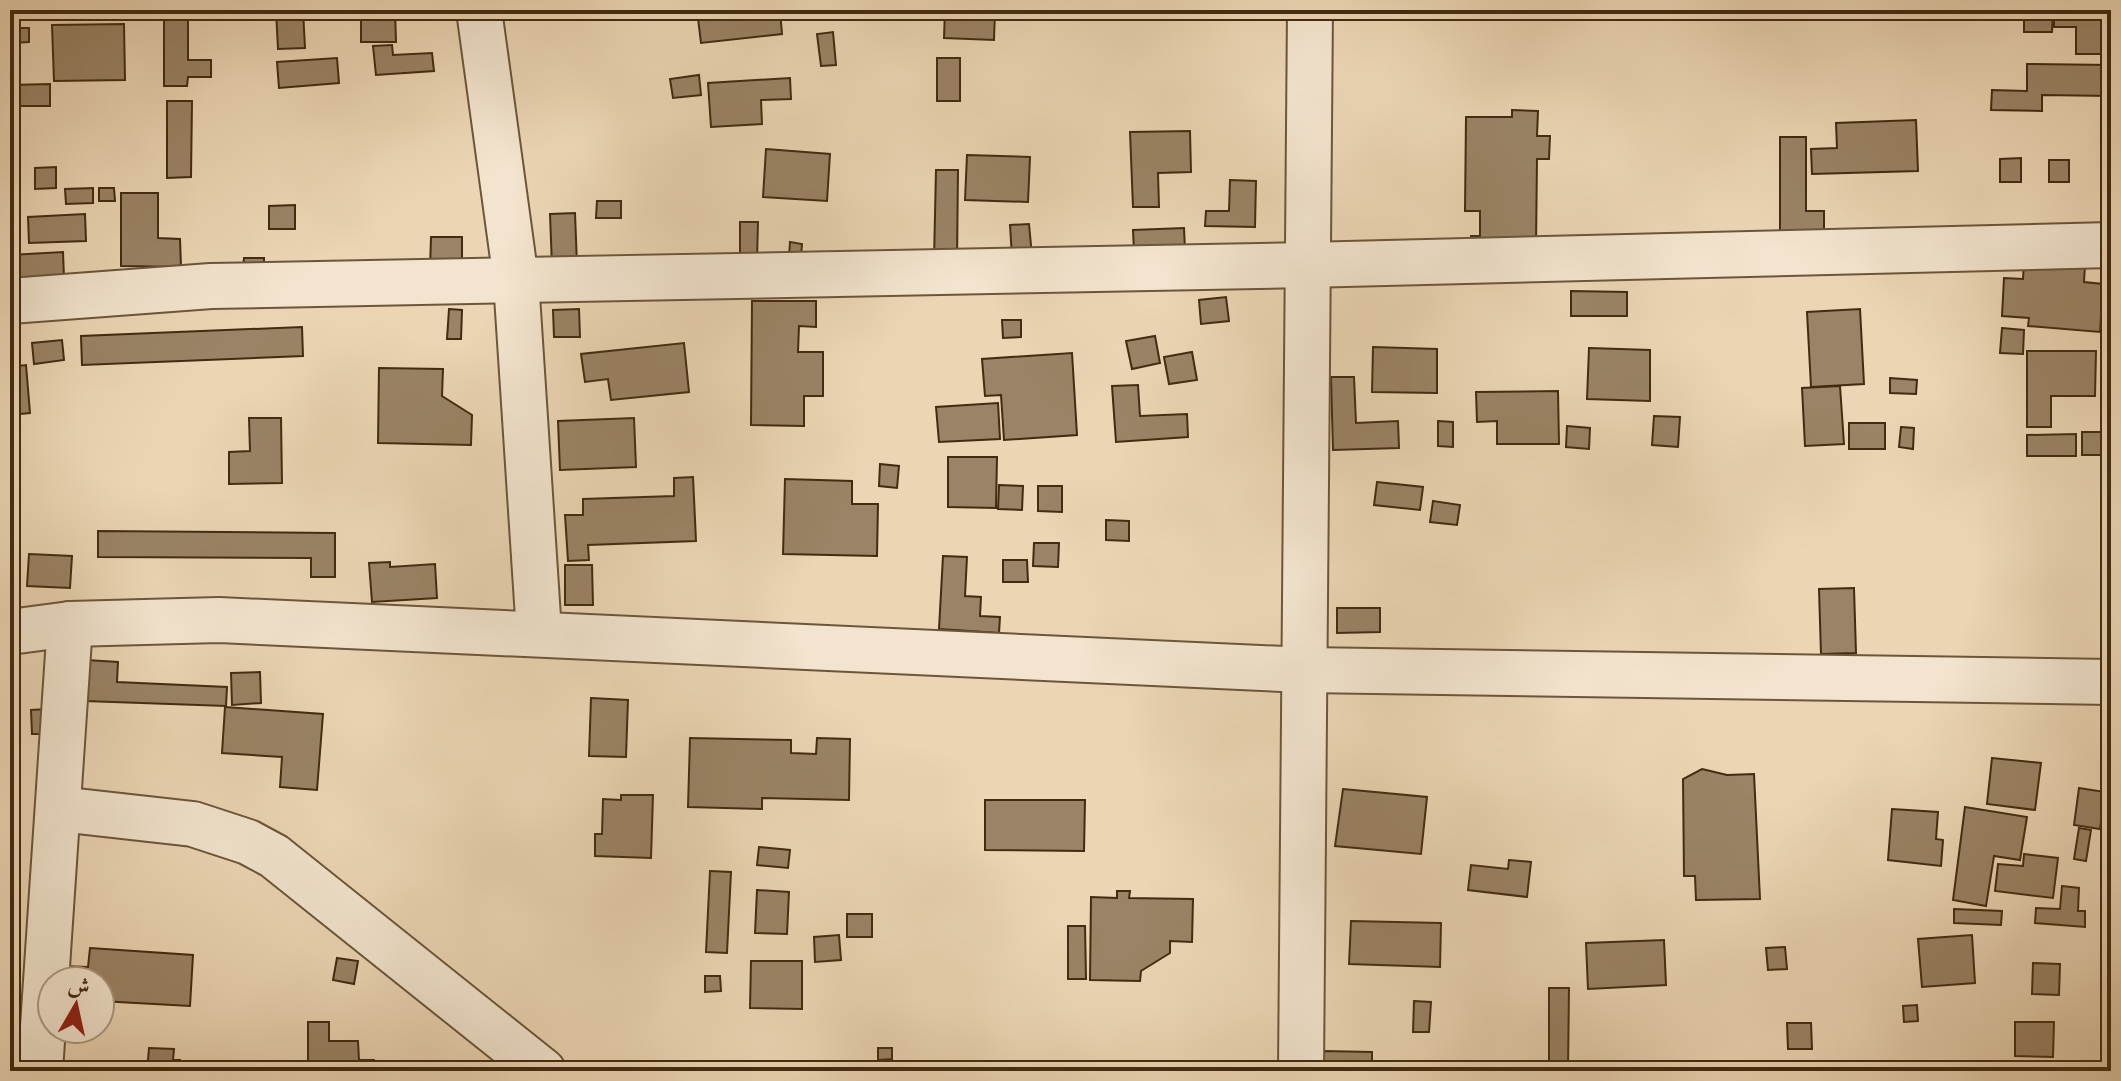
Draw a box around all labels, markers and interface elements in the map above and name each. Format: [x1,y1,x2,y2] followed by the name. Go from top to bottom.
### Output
[36,965,116,1045] north arrow
[66,971,92,1001] text: ش

